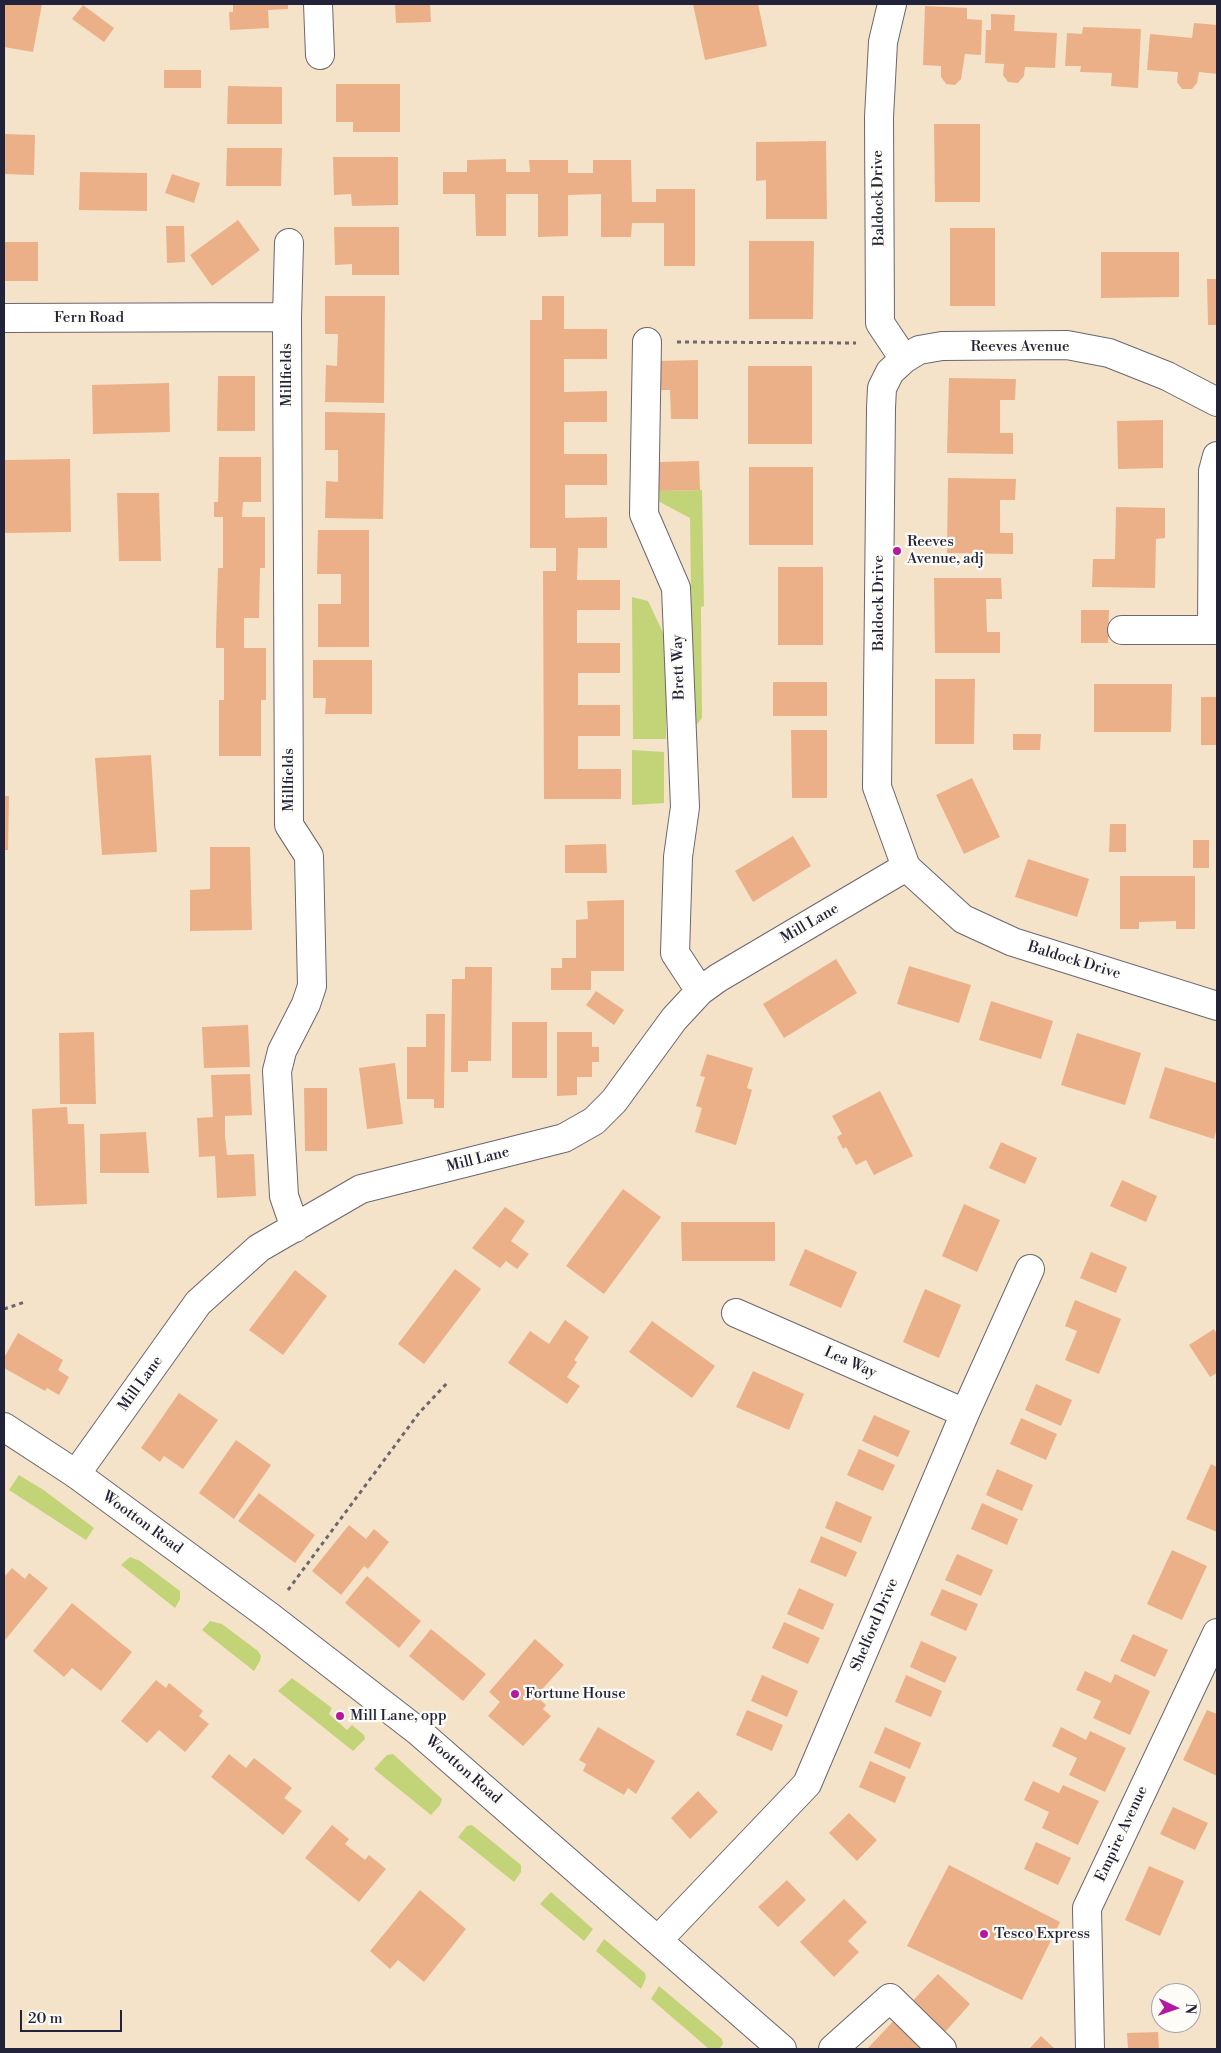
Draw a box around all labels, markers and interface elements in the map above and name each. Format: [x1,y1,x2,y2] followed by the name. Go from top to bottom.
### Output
[869,150,889,246] street label: Baldock Drive
[54,309,124,327] street label: Fern Road
[970,338,1070,356] street label: Reeves Avenue
[278,343,296,407] street label: Millfields
[907,533,984,568] place label: Reeves Avenue, adj
[891,545,903,557] marker: Reeves Avenue, adj
[870,555,888,651] street label: Baldock Drive
[669,634,689,700] street label: Brett Way
[280,748,298,812] street label: Millfields
[778,900,842,948] street label: Mill Lane
[1025,938,1123,984] street label: Baldock Drive
[445,1143,511,1177] street label: Mill Lane
[821,1343,879,1383] street label: Lea Way
[115,1353,167,1415] street label: Mill Lane
[98,1488,186,1558] street label: Wootton Road
[847,1576,903,1674] street label: Shelford Drive
[525,1685,626,1703] place label: Fortune House
[509,1688,521,1700] marker: Fortune House
[350,1707,447,1725] place label: Mill Lane, opp
[334,1710,346,1722] marker: Mill Lane, opp
[421,1732,505,1808] street label: Wootton Road
[1092,1783,1152,1885] street label: Empire Avenue
[994,1925,1090,1943] place label: Tesco Express
[978,1928,990,1940] marker: Tesco Express
[1151,1983,1201,2033] north arrow
[22,2000,125,2032] scale bar
[1181,2003,1199,2015] text: N
[28,2009,63,2028] text: 20 m

